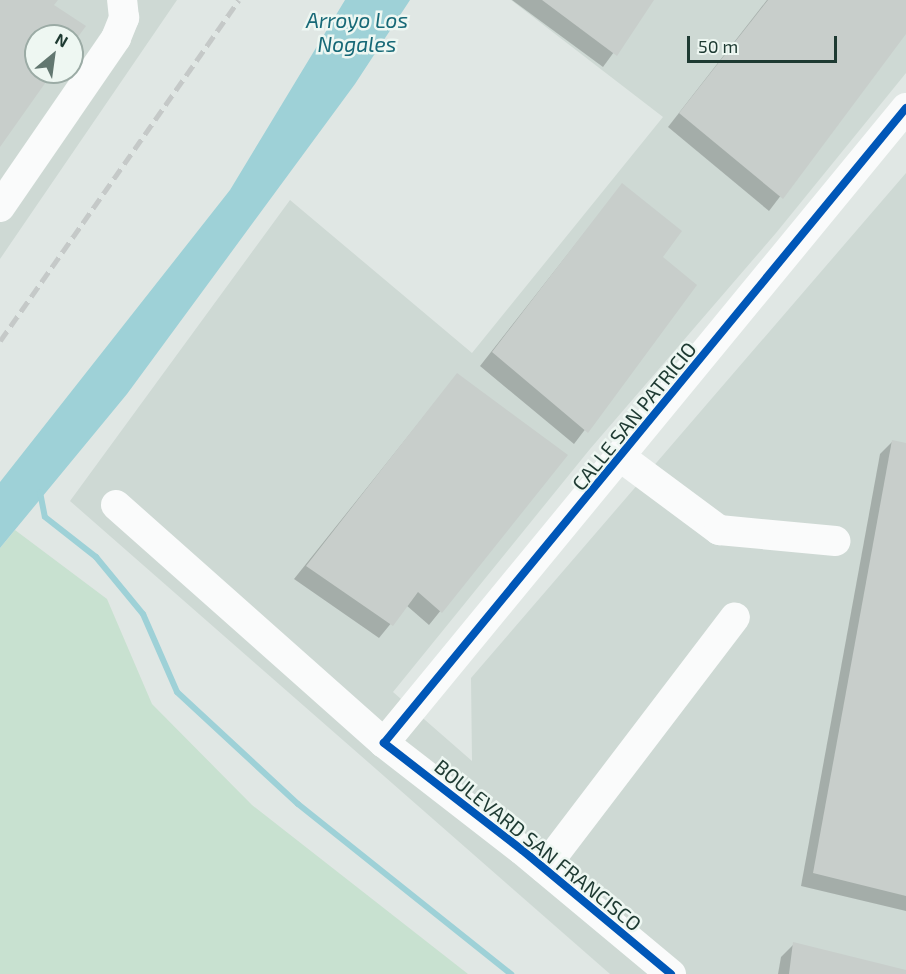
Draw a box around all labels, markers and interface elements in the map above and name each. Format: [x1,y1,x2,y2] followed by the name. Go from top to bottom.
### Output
[306,7,408,57] water label: Arroyo Los Nogales
[24,24,84,84] north arrow
[690,24,840,62] scale bar
[52,28,72,51] text: N
[698,35,738,57] text: 50 m
[567,337,701,495] street label: CALLE SAN PATRICIO
[430,754,646,936] street label: BOULEVARD SAN FRANCISCO

